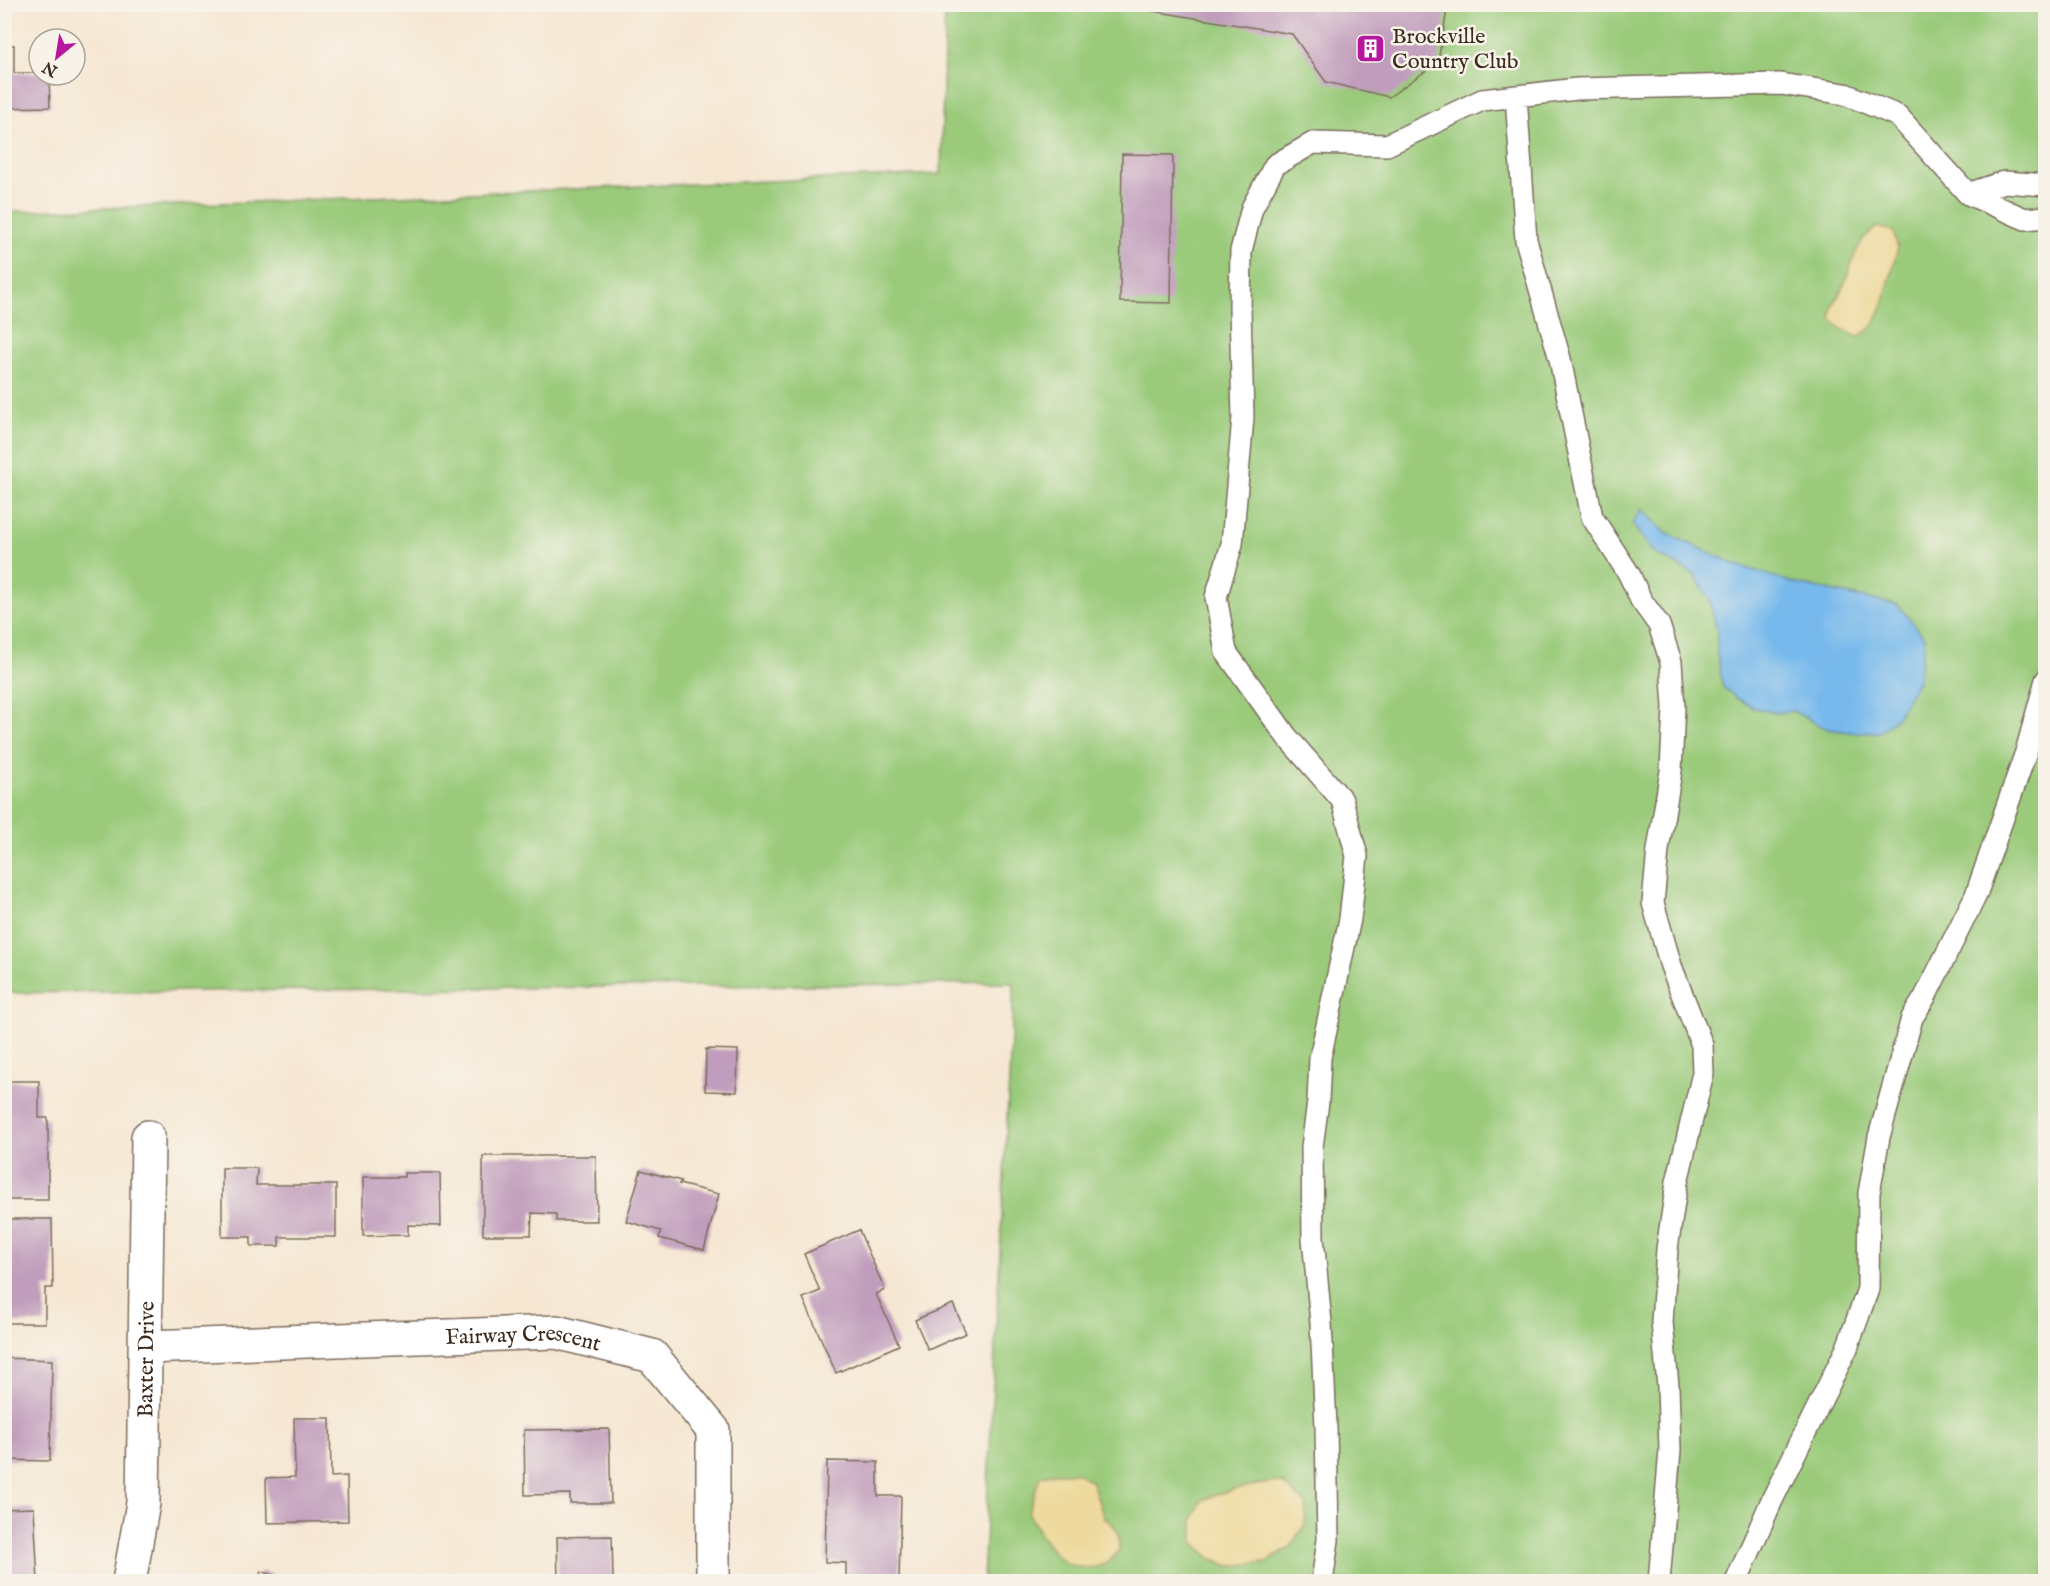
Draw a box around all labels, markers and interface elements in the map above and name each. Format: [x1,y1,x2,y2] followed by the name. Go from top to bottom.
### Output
[1392,23,1519,76] place label: Brockville Country Club
[27,27,87,87] north arrow
[1355,32,1387,64] building icon: Brockville Country Club
[39,56,62,81] text: N
[132,1301,162,1418] street label: Baxter Drive
[445,1320,604,1359] street label: Fairway Crescent

